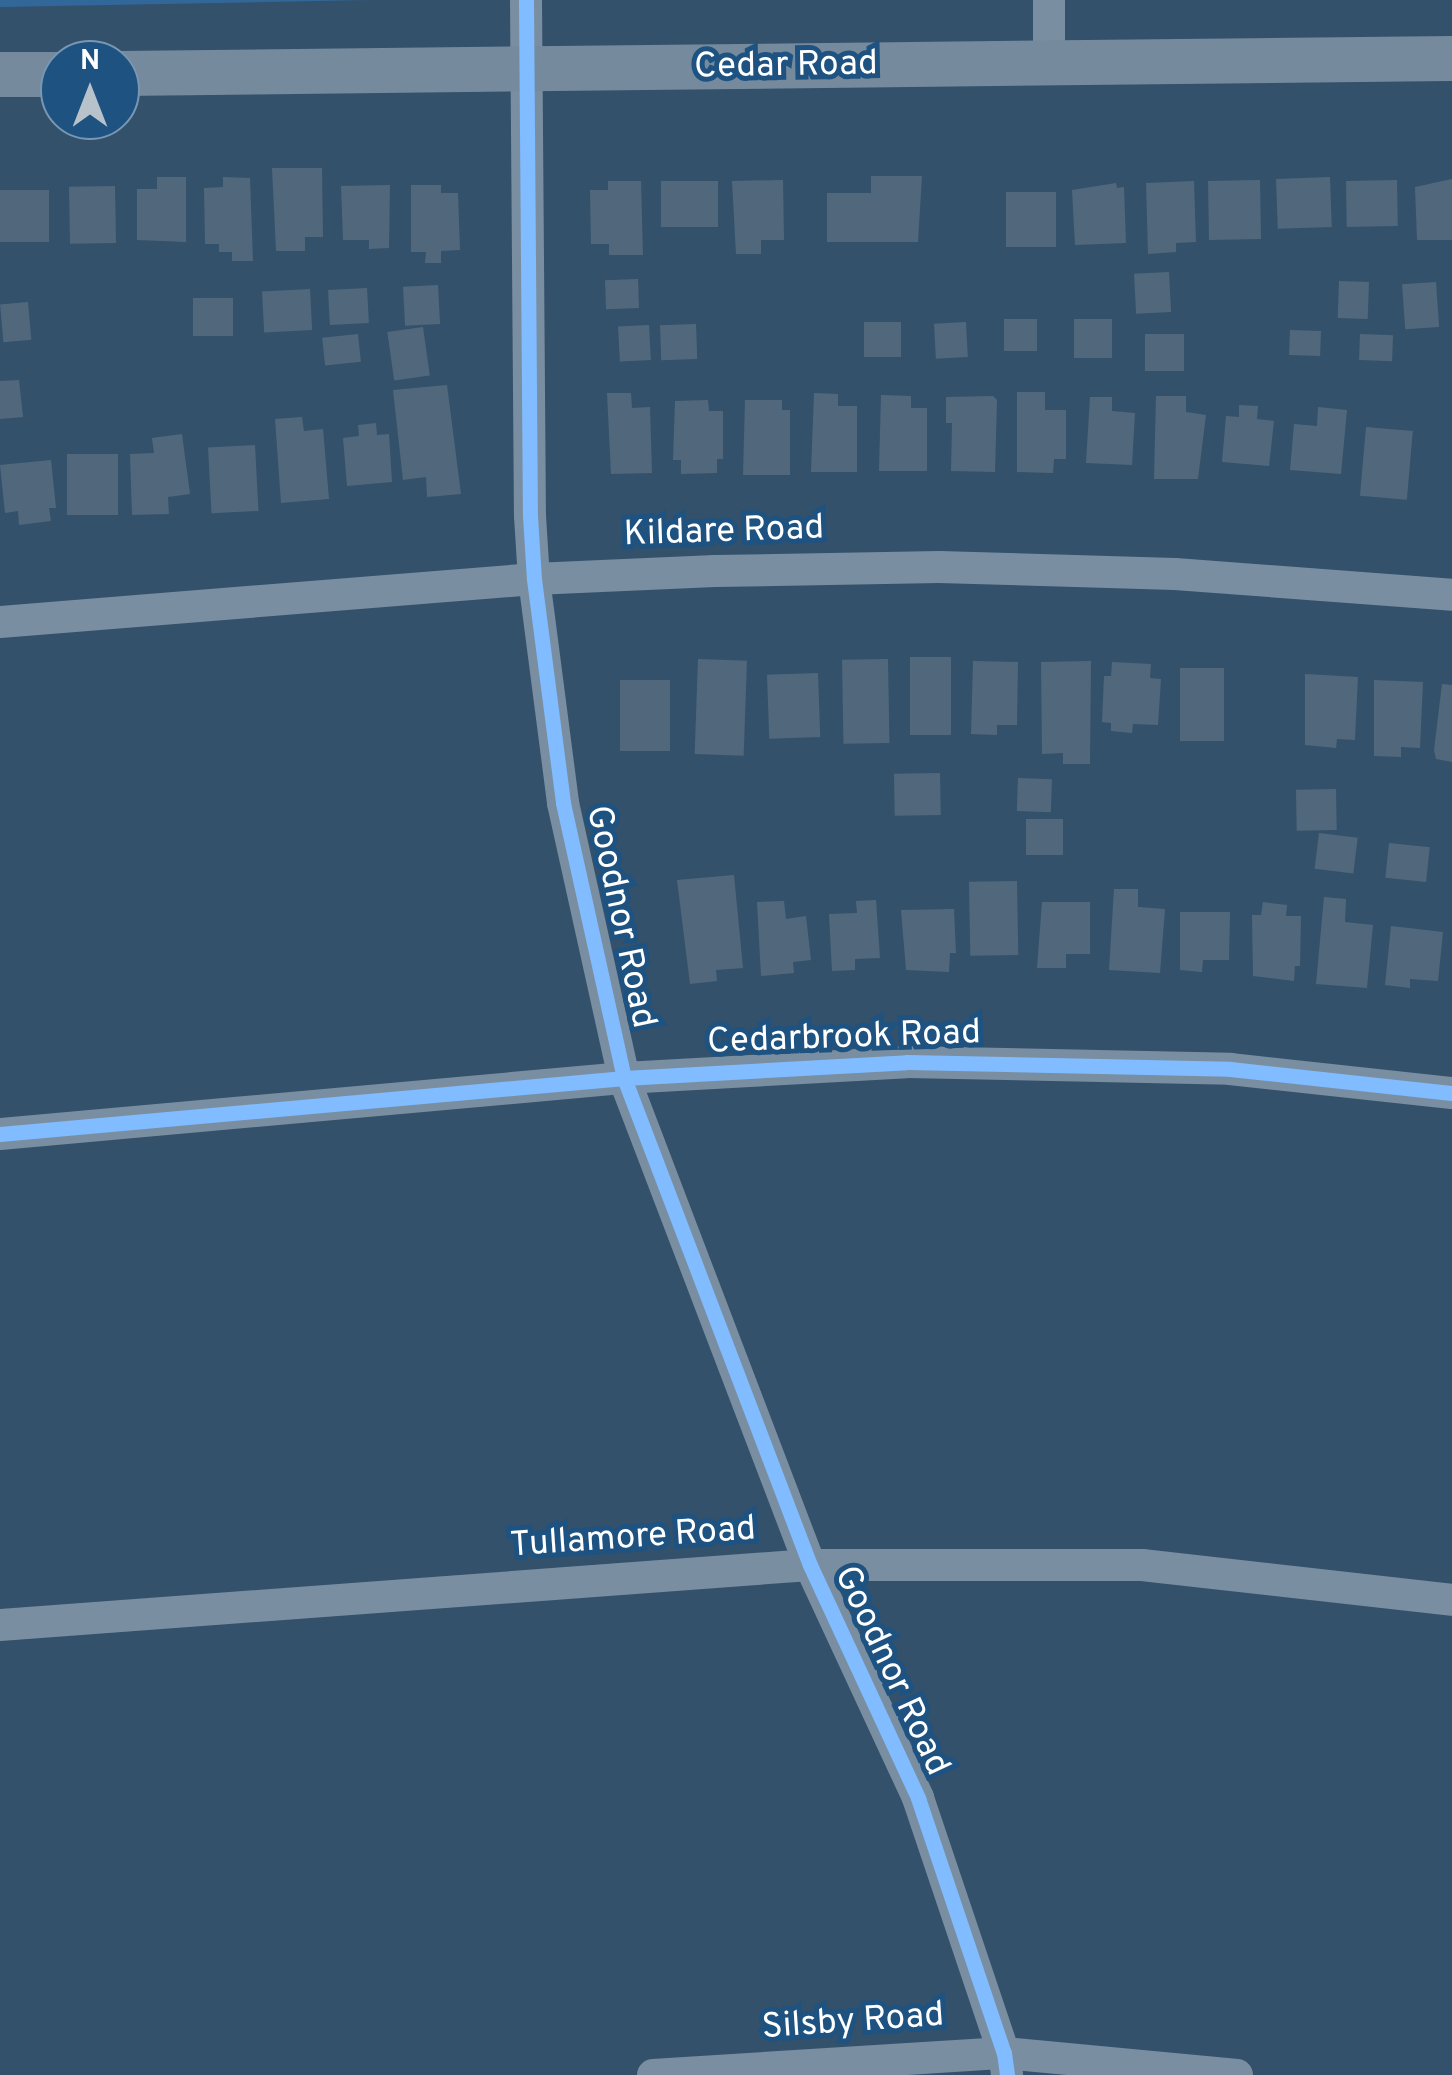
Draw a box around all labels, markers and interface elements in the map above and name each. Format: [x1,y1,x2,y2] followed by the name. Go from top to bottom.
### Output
[40,40,140,140] north arrow
[694,43,878,89] street label: Cedar Road
[80,44,100,80] text: N
[623,508,825,556] street label: Kildare Road
[576,802,664,1032] street label: Goodnor Road
[706,1012,982,1064] street label: Cedarbrook Road
[509,1508,757,1568] street label: Tullamore Road
[824,1560,958,1782] street label: Goodnor Road
[760,1995,946,2049] street label: Silsby Road

